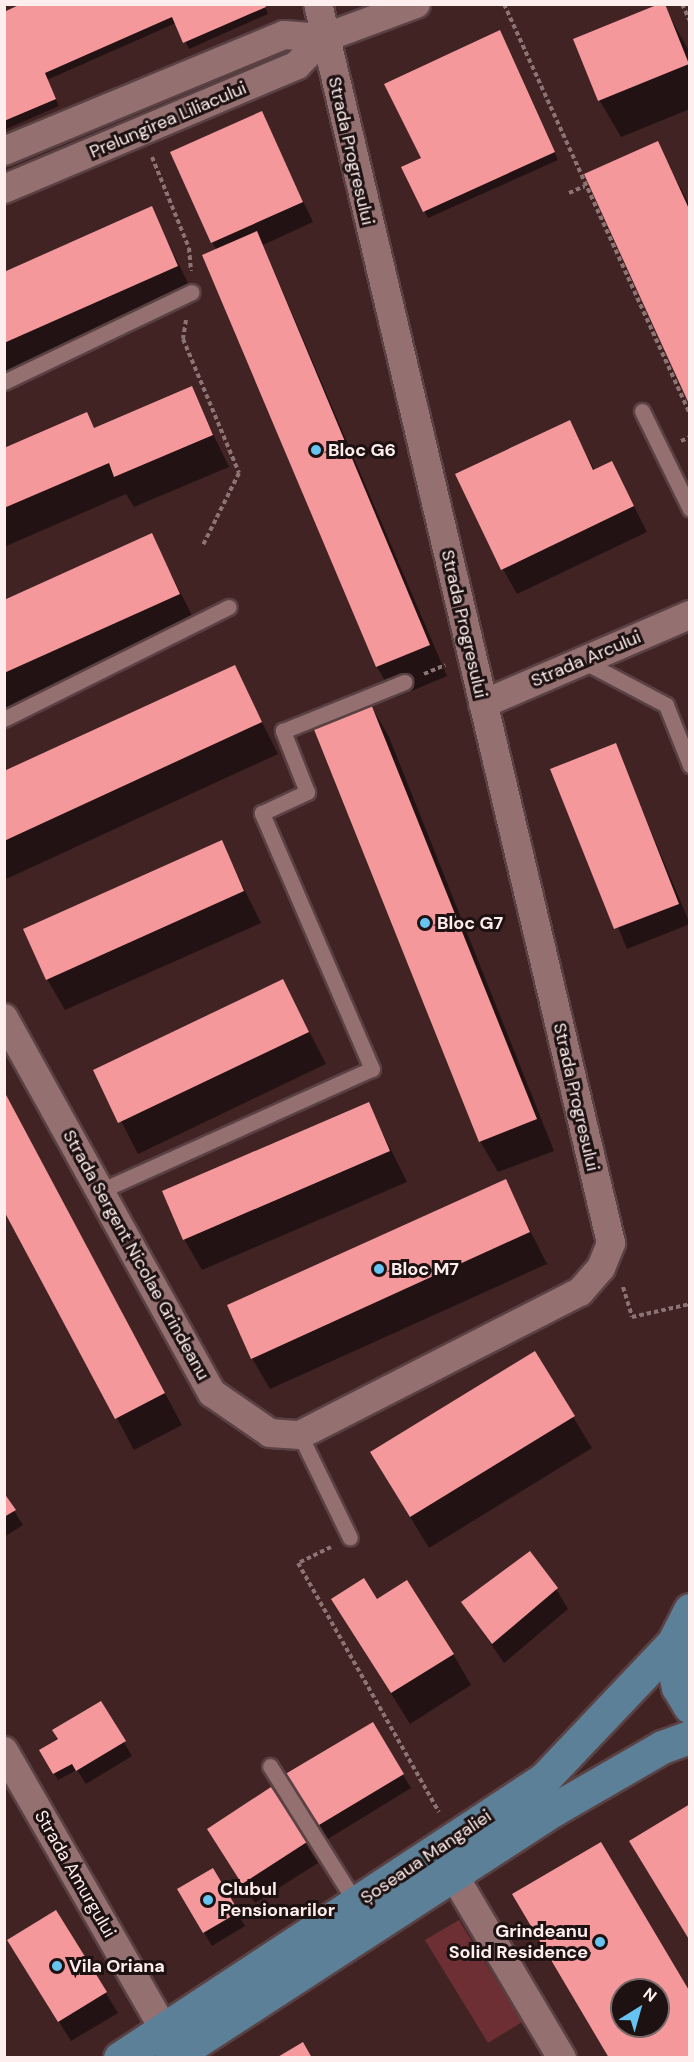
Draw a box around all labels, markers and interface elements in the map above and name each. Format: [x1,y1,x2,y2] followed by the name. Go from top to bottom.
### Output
[323,75,379,227] street label: Strada Progresului
[86,77,250,163] street label: Prelungirea Liliacului
[328,439,396,461] place label: Bloc G6
[309,443,323,457] marker: Bloc G6
[436,548,492,700] street label: Strada Progresului
[528,626,644,692] street label: Strada Arcului
[437,912,503,934] place label: Bloc G7
[418,916,432,930] marker: Bloc G7
[548,1021,604,1173] street label: Strada Progresului
[58,1126,214,1384] street label: Strada Sergent Nicolae Grindeanu
[391,1258,459,1280] place label: Bloc M7
[372,1262,386,1276] marker: Bloc M7
[357,1805,495,1909] street label: Șoseaua Mangaliei
[30,1806,120,1942] street label: Strada Amurgului
[220,1879,335,1922] place label: Clubul Pensionarilor
[201,1893,215,1907] marker: Clubul Pensionarilor
[449,1921,588,1964] place label: Grindeanu Solid Residence
[593,1935,607,1949] marker: Grindeanu Solid Residence
[69,1955,165,1977] place label: Vila Oriana
[50,1959,64,1973] marker: Vila Oriana
[610,1978,670,2038] north arrow
[639,1983,661,2007] text: N

